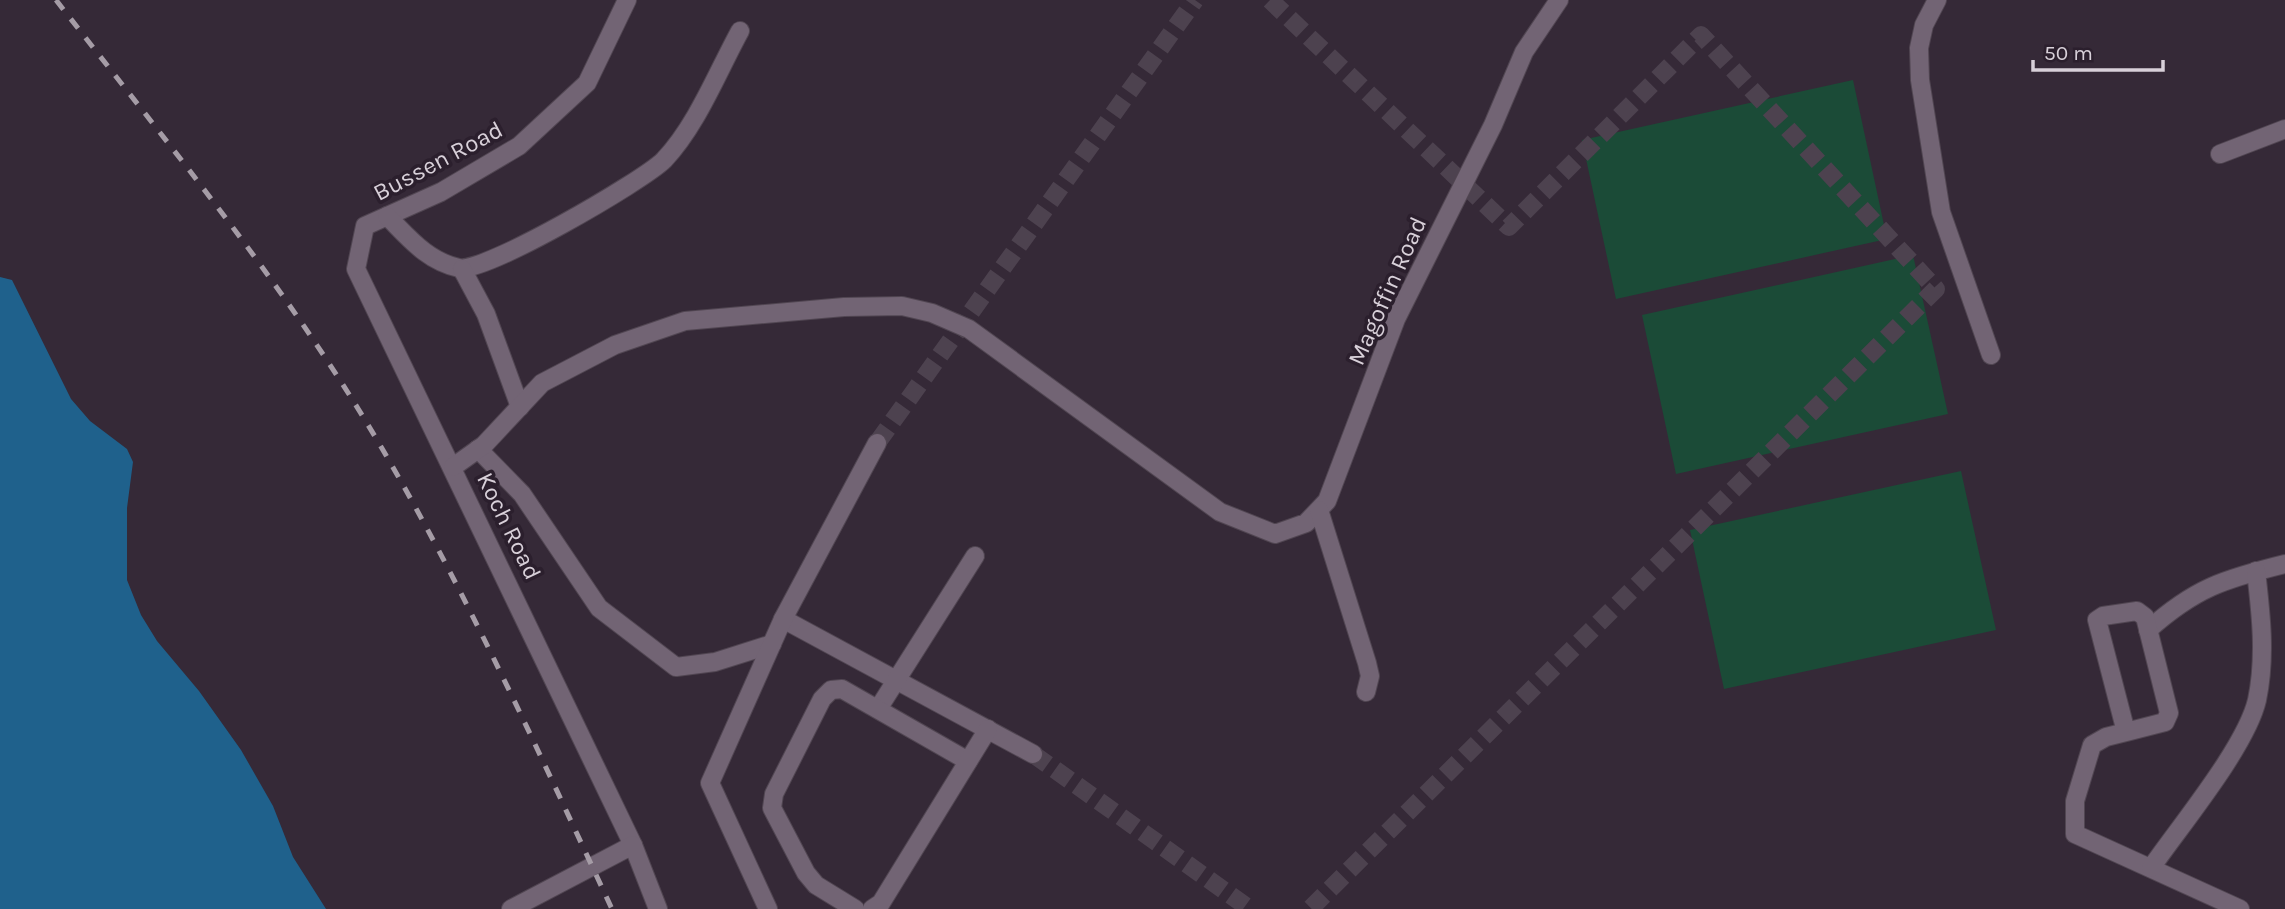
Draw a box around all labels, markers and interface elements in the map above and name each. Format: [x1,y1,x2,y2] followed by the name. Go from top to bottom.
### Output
[2033,28,2162,72] scale bar
[2044,41,2093,65] text: 50 m
[369,115,507,207] street label: Bussen Road
[1342,213,1432,369] street label: Magoffin Road
[471,468,547,584] street label: Koch Road

